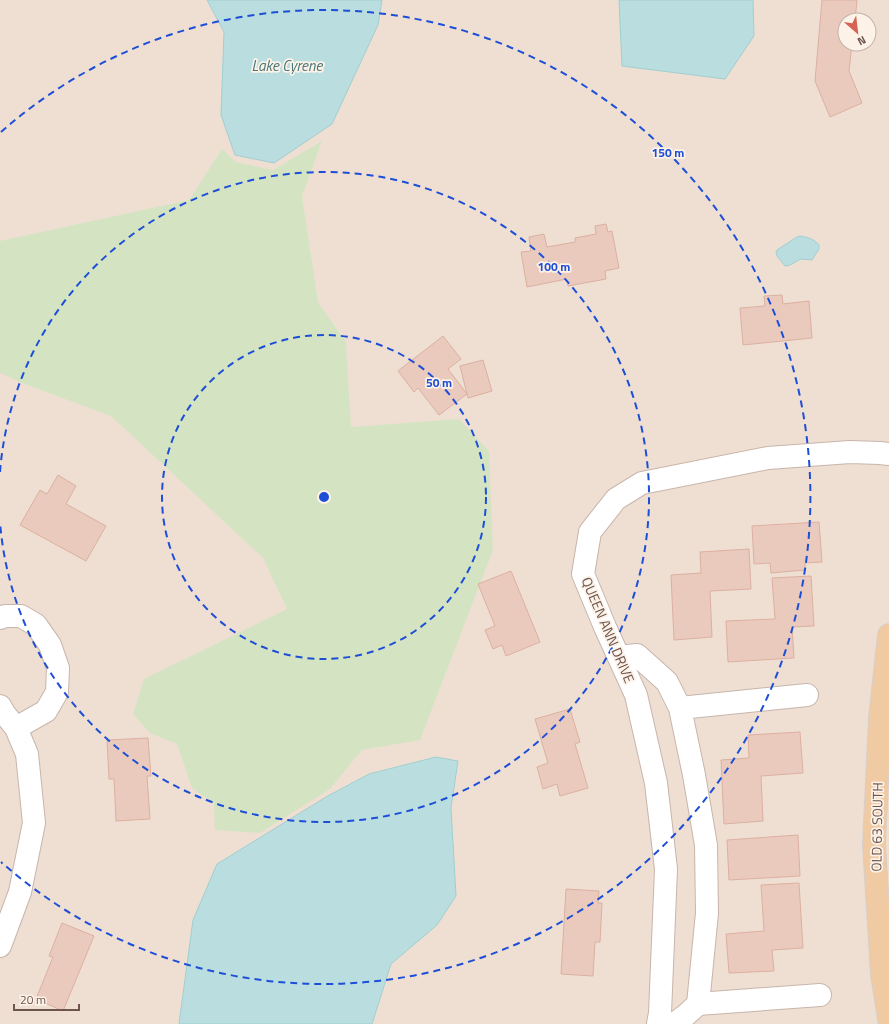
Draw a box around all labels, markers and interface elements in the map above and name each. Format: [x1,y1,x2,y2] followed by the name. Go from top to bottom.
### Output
[837,12,877,52] north arrow
[855,32,869,50] text: N
[252,54,323,77] water label: Lake Cyrene
[652,143,684,162] text: 150 m
[538,257,570,276] text: 100 m
[426,373,452,392] text: 50 m
[317,490,331,504] centre of rings
[577,573,640,686] street label: QUEEN ANN DRIVE
[865,782,888,872] street label: OLD 63 SOUTH
[14,986,79,1012] scale bar
[20,990,46,1009] text: 20 m

